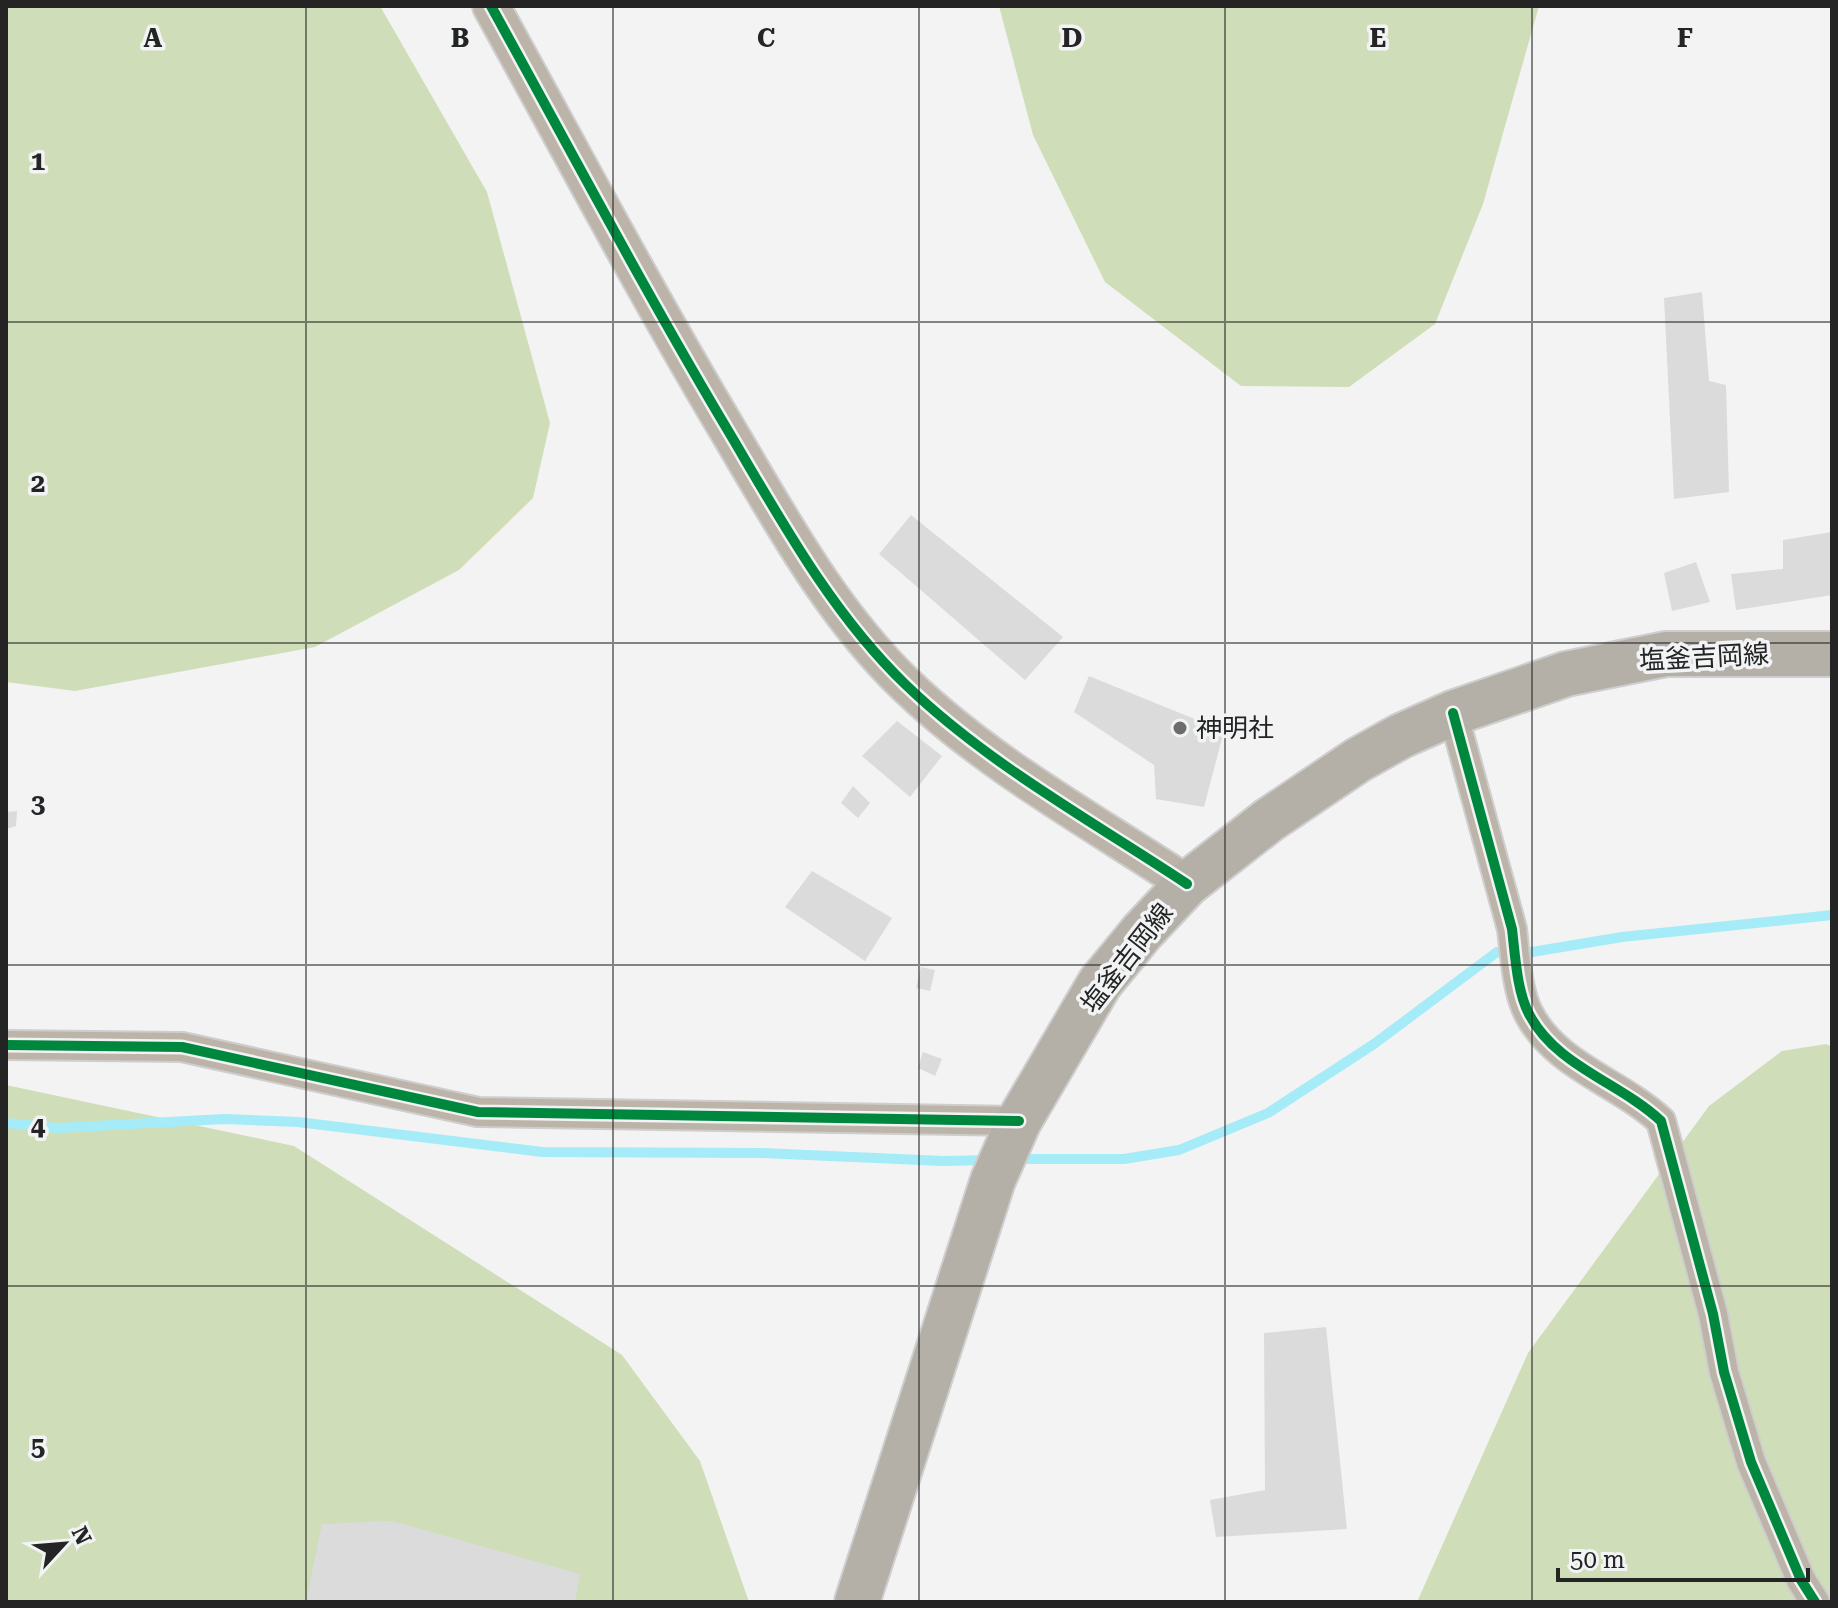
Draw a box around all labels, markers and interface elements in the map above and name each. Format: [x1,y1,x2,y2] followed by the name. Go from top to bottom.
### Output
[144,23,163,53] text: A
[451,23,469,53] text: B
[757,23,775,53] text: C
[1062,23,1082,53] text: D
[1370,23,1386,53] text: E
[1677,23,1693,53] text: F
[31,146,45,176] text: 1
[31,468,45,498] text: 2
[1638,639,1770,675] street label: 塩釜吉岡線
[1196,713,1274,743] place label: 神明社
[1171,719,1189,737] marker: 神明社
[31,789,45,819] text: 3
[1075,898,1179,1018] street label: 塩釜吉岡線
[31,1111,46,1141] text: 4
[31,1432,45,1462] text: 5
[24,1504,104,1584] north arrow
[67,1522,96,1549] text: N
[1558,1532,1808,1582] scale bar
[1570,1546,1625,1574] text: 50 m

